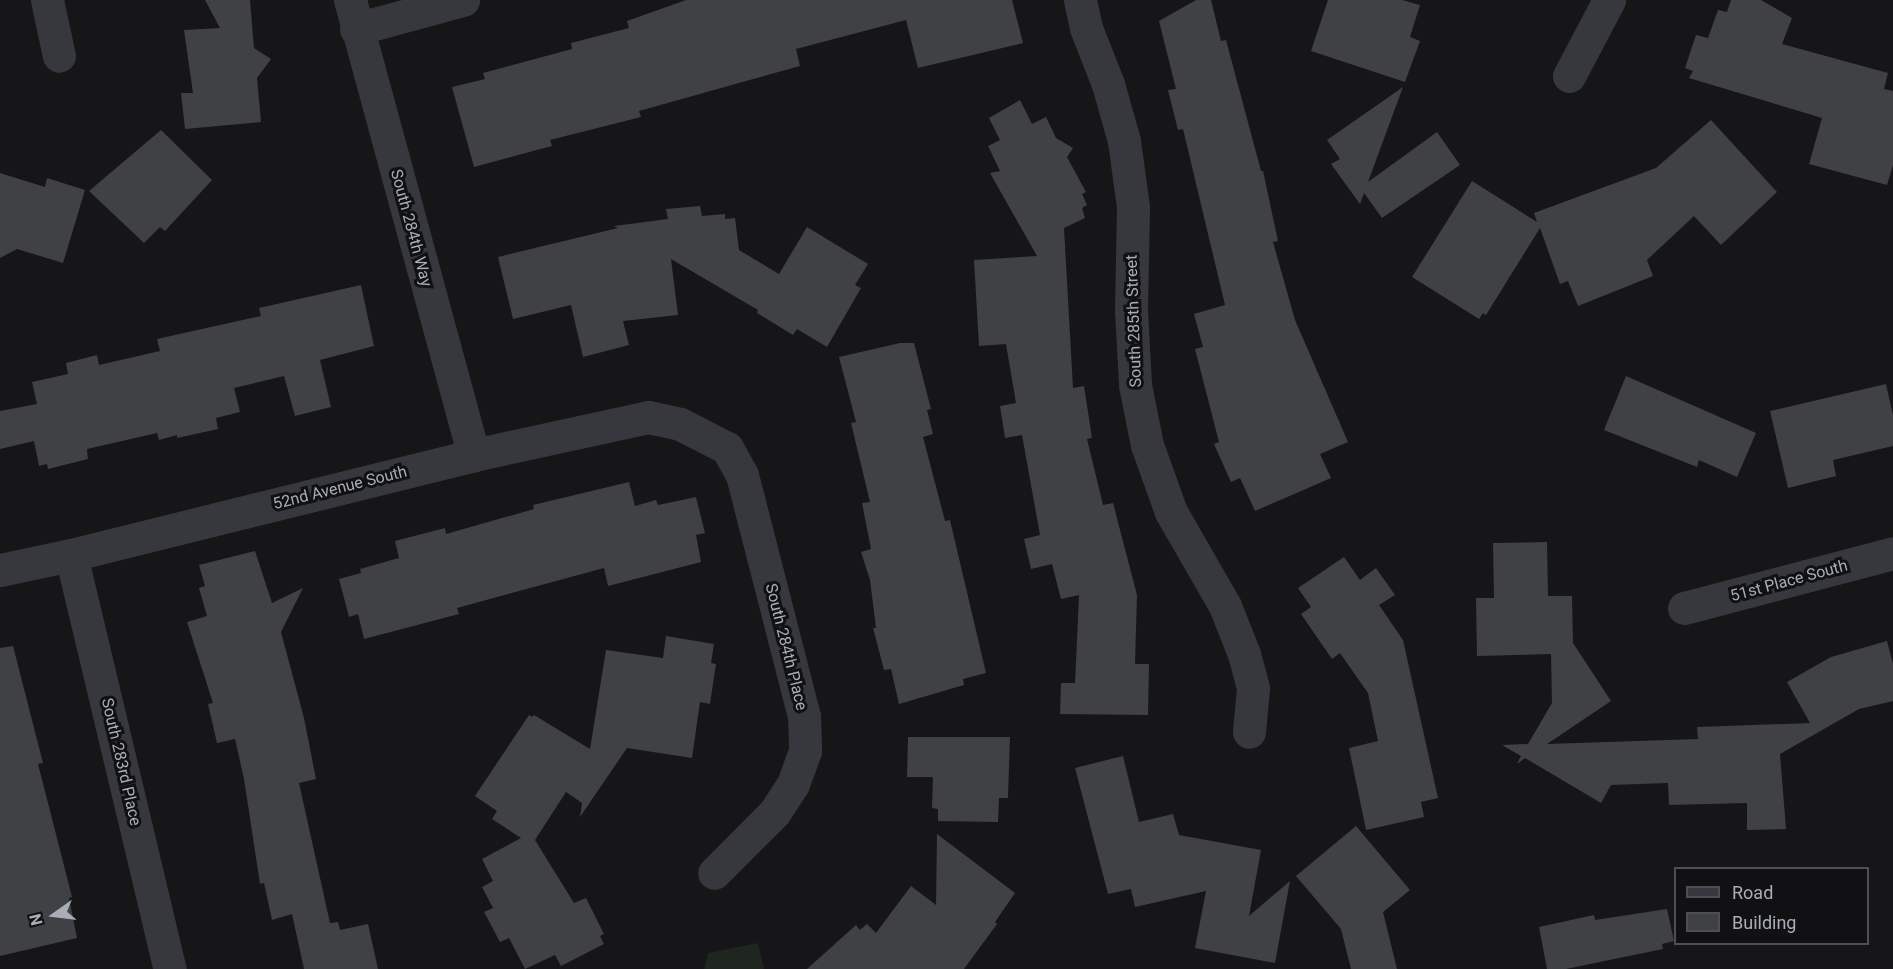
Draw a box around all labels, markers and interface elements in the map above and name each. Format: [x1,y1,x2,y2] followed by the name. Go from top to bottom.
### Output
[386,167,436,289] street label: South 284th Way
[1122,254,1146,388] street label: South 285th Street
[271,462,409,514] street label: 52nd Avenue South
[1728,556,1850,606] street label: 51st Place South
[761,582,811,712] street label: South 284th Place
[97,696,145,828] street label: South 283rd Place
[1674,867,1869,945] legend
[1732,882,1773,903] text: Road
[24,885,84,945] north arrow
[25,912,47,927] text: N
[1732,912,1796,933] text: Building

